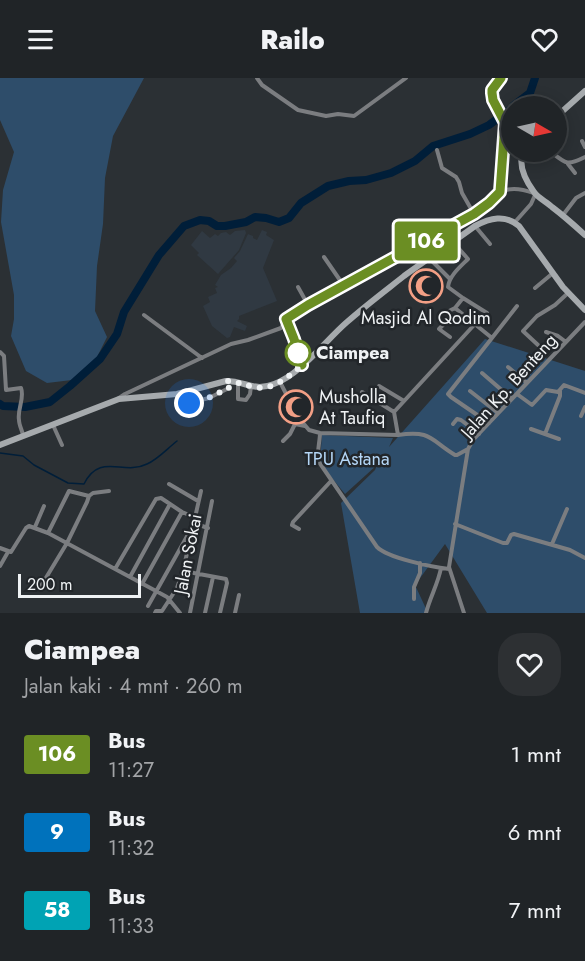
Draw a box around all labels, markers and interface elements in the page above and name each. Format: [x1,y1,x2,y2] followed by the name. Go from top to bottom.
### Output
[260,20,325,59] text: Railo
[24,23,57,56] icon: menu
[528,23,561,56] icon: heart
[501,96,567,162] north arrow
[501,96,567,162] map controls
[392,222,460,260] line badge: 106
[407,226,445,256] text: 106
[408,268,444,304] mosque icon: Masjid Al Qodim
[361,305,491,331] place label: Masjid Al Qodim
[453,328,563,446] street label: Jalan Kp. Benteng
[285,340,311,366] marker: Ciampea
[316,340,389,366] place label: Ciampea
[319,384,387,431] place label: Musholla At Taufiq
[174,388,204,418] your location
[278,389,314,425] mosque icon: Musholla At Taufiq
[304,446,390,472] park label: TPU Astana
[167,511,209,598] street label: Jalan Sokai
[18,571,141,598] scale bar
[27,573,73,596] text: 200 m
[24,629,140,670] text: Ciampea
[498,633,561,696] button: heart
[24,672,243,701] text: Jalan kaki · 4 mnt · 260 m
[108,724,145,756] text: Bus
[511,738,561,770] text: 1 mnt
[38,739,76,769] text: 106
[108,756,154,785] text: 11:27
[108,802,145,834] text: Bus
[508,816,561,848] text: 6 mnt
[50,817,64,847] text: 9
[108,834,154,863] text: 11:32
[108,880,145,912] text: Bus
[509,894,561,926] text: 7 mnt
[44,895,70,925] text: 58
[108,912,154,941] text: 11:33

